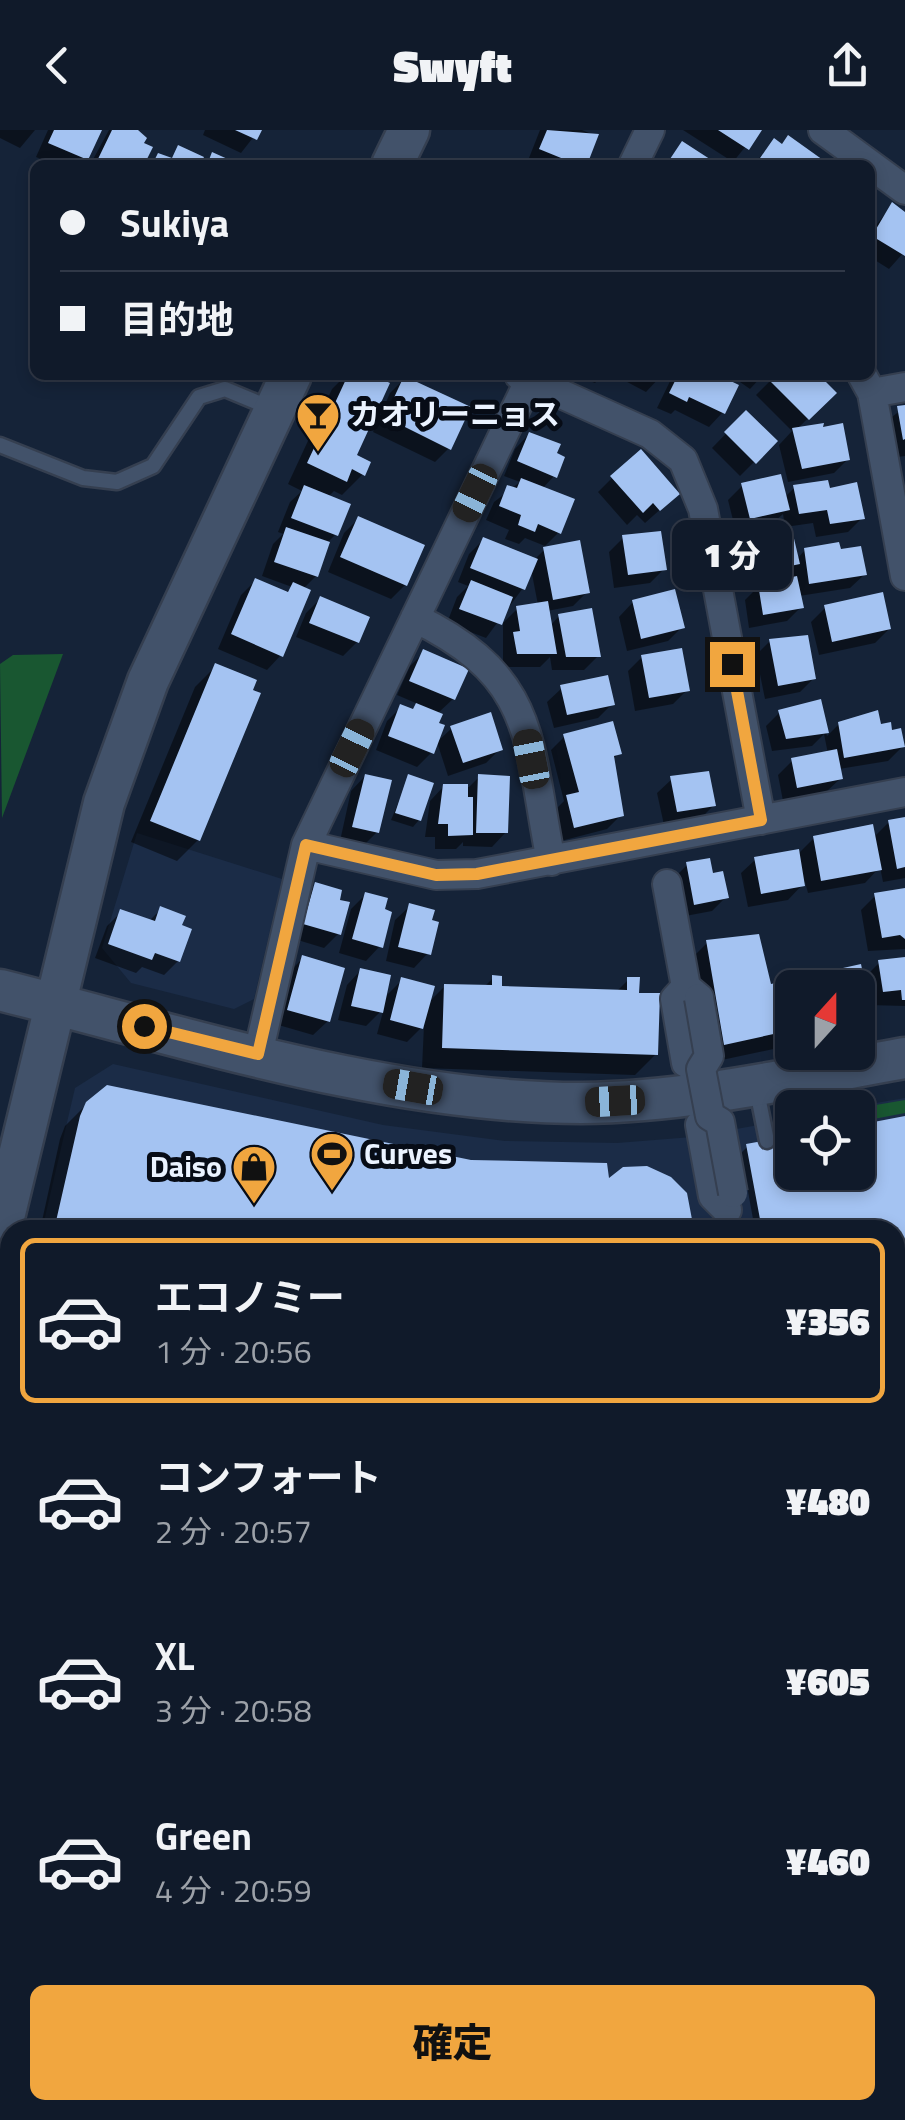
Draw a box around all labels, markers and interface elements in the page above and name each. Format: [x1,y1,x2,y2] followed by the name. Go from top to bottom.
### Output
[393,31,512,99] text: Swyft
[30,38,85,93] icon: back
[820,38,875,93] icon: share
[120,194,229,252] text: Sukiya
[120,290,234,348] text: 目的地
[350,391,560,437] place label: カオリーニョス
[295,392,341,453] bar icon: カオリーニョス
[448,459,502,527] car
[672,519,792,589] callout: 1 分
[704,531,760,579] text: 1 分
[710,642,755,687] route end
[325,714,379,782] car
[511,727,551,791] car
[775,970,875,1070] north arrow
[775,970,875,1190] map controls
[122,1004,167,1049] route start
[381,1067,445,1107] car
[584,1084,646,1118] car
[775,1090,875,1190] button: locate
[364,1130,452,1176] place label: Curves
[309,1131,355,1192] sports icon: Curves
[150,1143,222,1189] place label: Daiso
[231,1144,277,1205] shop icon: Daiso
[155,1268,345,1326] text: エコノミー
[35,1276,125,1366] icon: car
[785,1292,870,1350] text: ¥356
[155,1327,312,1375] text: 1 分 · 20:56
[155,1448,382,1506] text: コンフォート
[35,1456,125,1546] icon: car
[785,1472,870,1530] text: ¥480
[155,1507,312,1555] text: 2 分 · 20:57
[155,1627,195,1685] text: XL
[35,1636,125,1726] icon: car
[785,1652,870,1710] text: ¥605
[155,1686,312,1734] text: 3 分 · 20:58
[155,1807,252,1865] text: Green
[35,1816,125,1906] icon: car
[785,1832,870,1890] text: ¥460
[155,1866,312,1914] text: 4 分 · 20:59
[30,1985,875,2100] button: 確定

